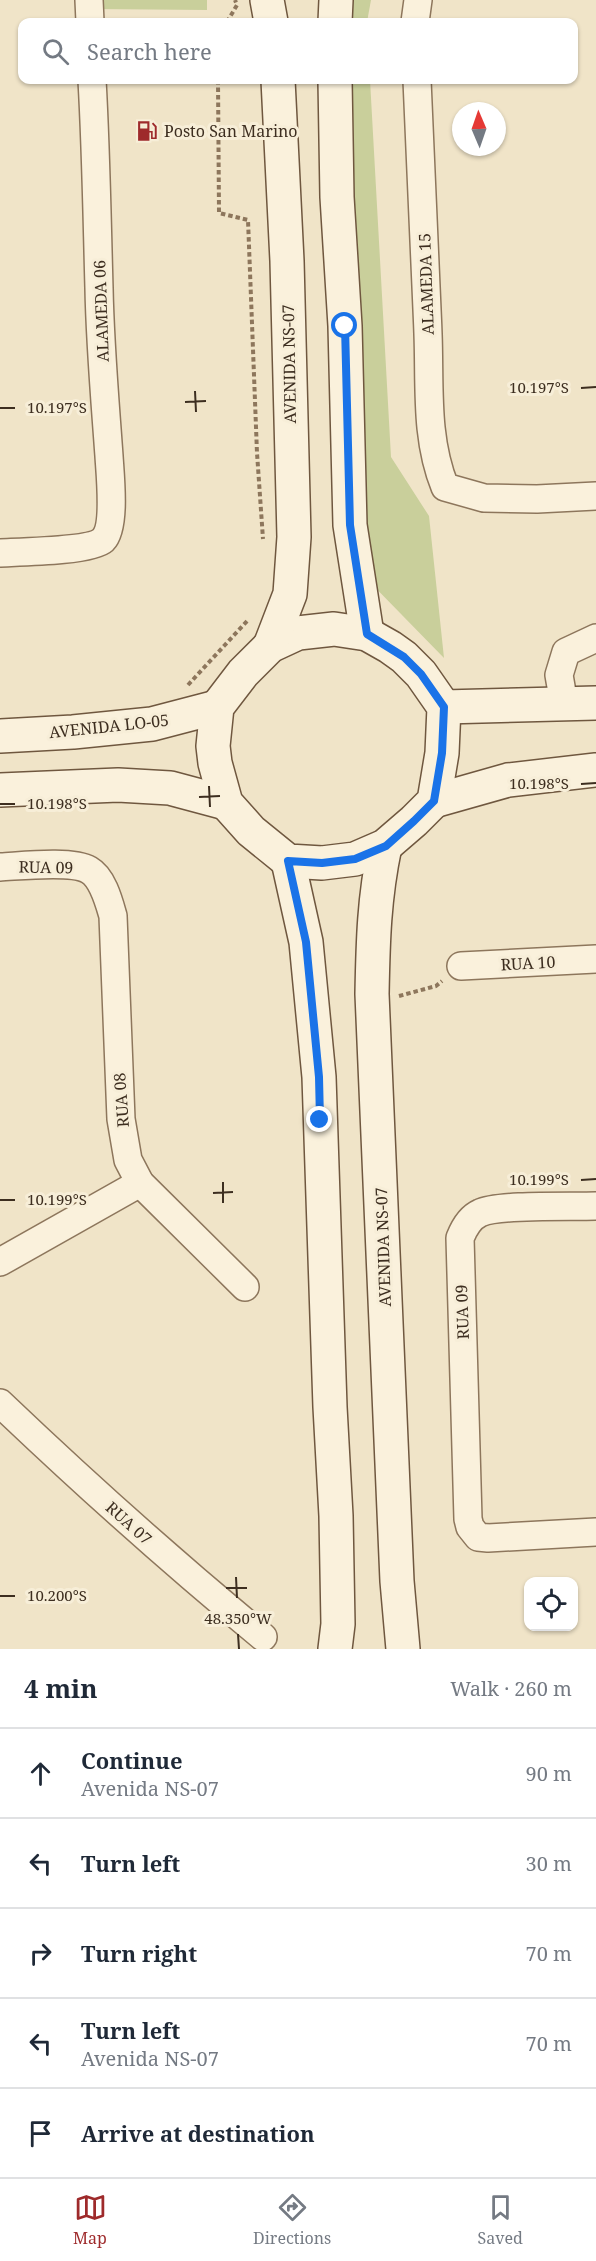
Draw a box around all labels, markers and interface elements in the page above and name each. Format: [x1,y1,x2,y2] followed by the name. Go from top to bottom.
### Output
[18,18,578,84] search box
[39,35,72,68] icon: search
[87,36,212,66] text: Search here
[452,102,506,156] north arrow
[135,119,159,143] fuel station icon: Posto San Marino
[164,120,298,142] place label: Posto San Marino
[413,233,439,335] street label: ALAMEDA 15
[88,260,114,362] street label: ALAMEDA 06
[277,304,301,424] street label: AVENIDA NS-07
[331,312,357,338] route start
[509,377,569,397] text: 10.197°S
[27,397,87,417] text: 10.197°S
[48,709,170,743] street label: AVENIDA LO-05
[509,773,569,793] text: 10.198°S
[27,793,87,813] text: 10.198°S
[18,856,74,878] street label: RUA 09
[500,951,556,975] street label: RUA 10
[108,1072,134,1128] street label: RUA 08
[306,1106,332,1132] route end
[509,1169,569,1189] text: 10.199°S
[370,1187,396,1307] street label: AVENIDA NS-07
[27,1189,87,1209] text: 10.199°S
[450,1284,474,1340] street label: RUA 09
[101,1496,157,1550] street label: RUA 07
[524,1577,578,1631] map controls
[524,1577,578,1631] button: locate
[27,1585,87,1605] text: 10.200°S
[204,1608,272,1628] text: 48.350°W
[24,1670,98,1706] text: 4 min
[450,1675,572,1702] text: Walk · 260 m
[81,1745,183,1775] text: Continue
[24,1757,57,1790] icon: ahead
[526,1760,572,1787] text: 90 m
[81,1775,219,1802] text: Avenida NS-07
[24,1847,57,1880] icon: left
[81,1848,180,1878] text: Turn left
[526,1850,572,1877] text: 30 m
[24,1937,57,1970] icon: right
[81,1938,197,1968] text: Turn right
[526,1940,572,1967] text: 70 m
[81,2015,180,2045] text: Turn left
[24,2027,57,2060] icon: left
[526,2030,572,2057] text: 70 m
[81,2045,219,2072] text: Avenida NS-07
[24,2117,57,2150] icon: arrive
[81,2118,315,2148] text: Arrive at destination
[73,2191,107,2249] tab: Map
[253,2191,331,2249] tab: Directions
[478,2191,523,2249] tab: Saved

